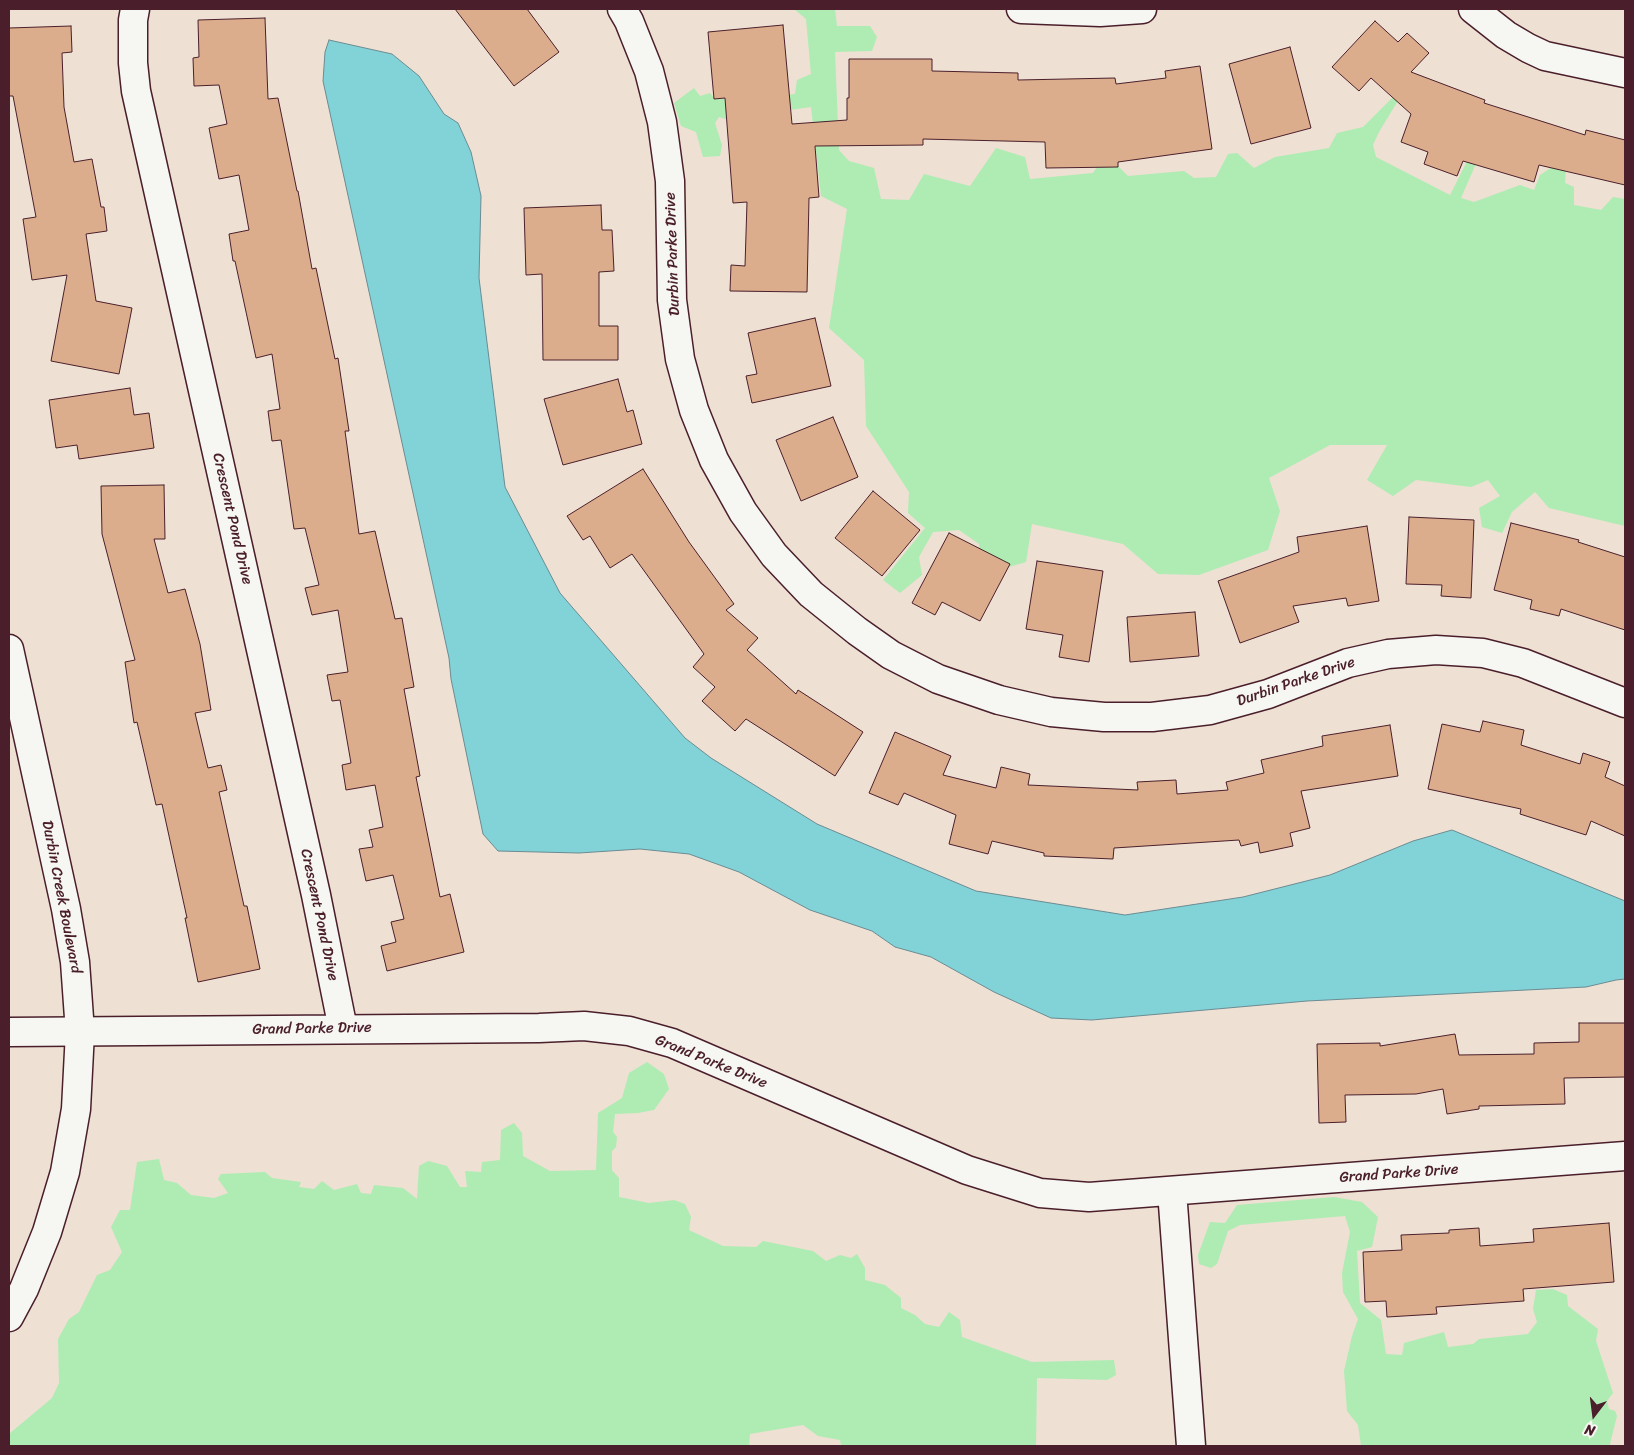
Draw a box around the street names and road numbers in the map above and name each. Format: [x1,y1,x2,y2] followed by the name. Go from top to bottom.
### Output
[662,192,684,316] street label: Durbin Parke Drive
[208,451,256,587] street label: Crescent Pond Drive
[1235,653,1357,711] street label: Durbin Parke Drive
[37,819,85,975] street label: Durbin Creek Boulevard
[296,847,342,983] street label: Crescent Pond Drive
[252,1019,372,1039] street label: Grand Parke Drive
[652,1031,770,1093] street label: Grand Parke Drive
[1339,1161,1459,1187] street label: Grand Parke Drive

